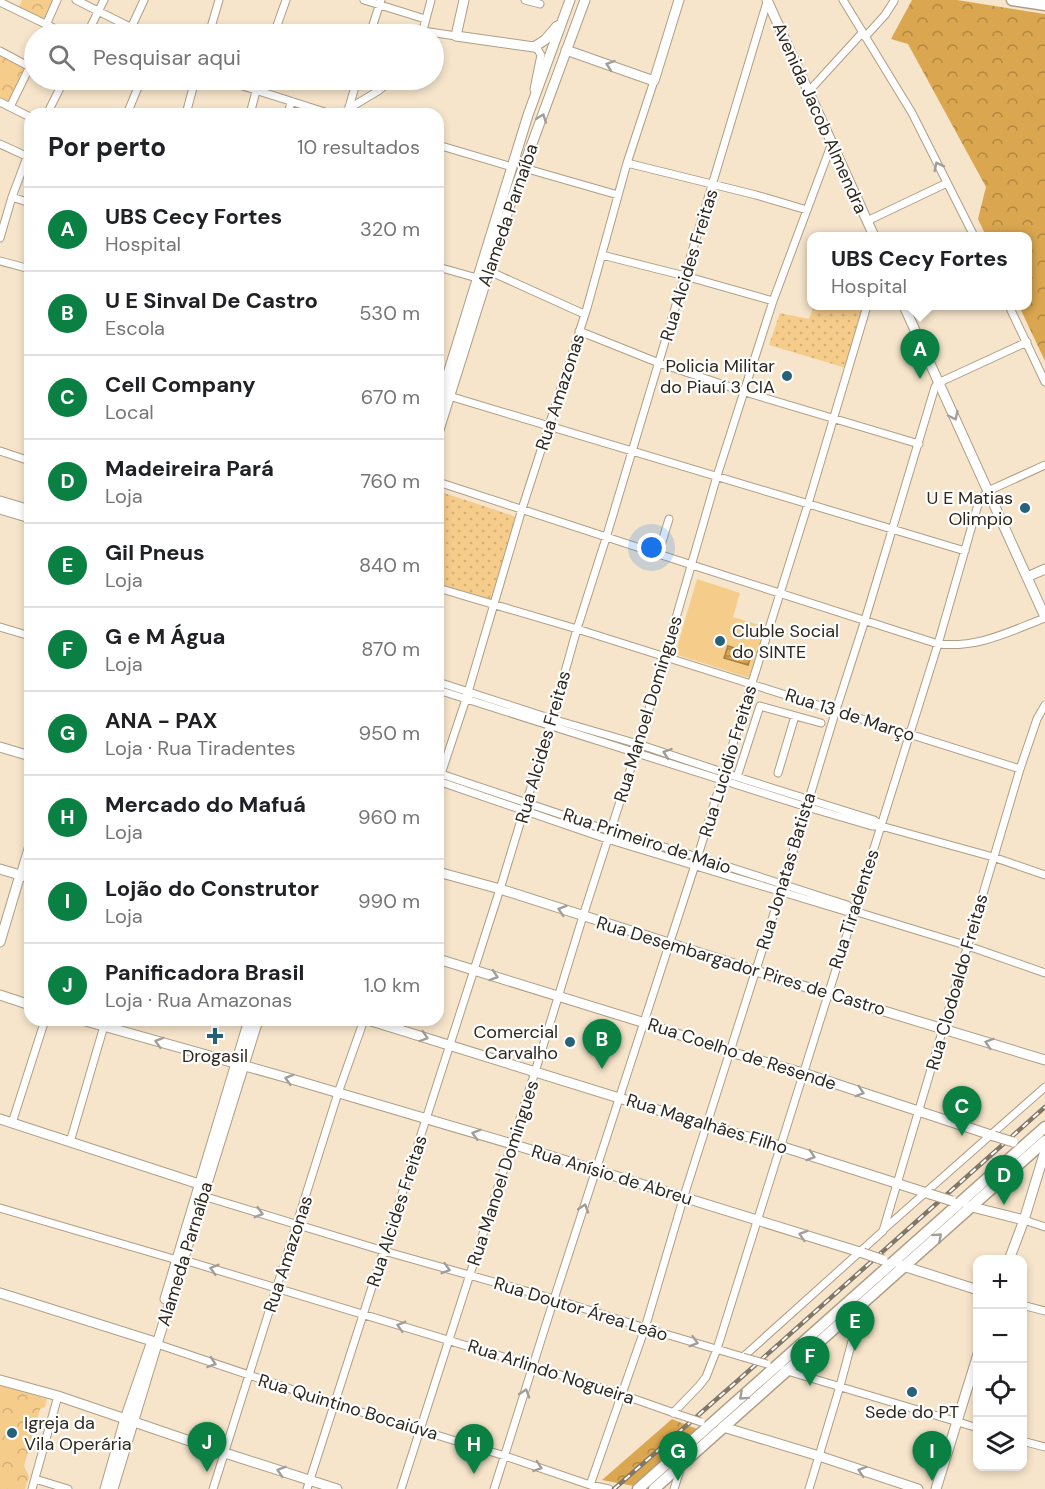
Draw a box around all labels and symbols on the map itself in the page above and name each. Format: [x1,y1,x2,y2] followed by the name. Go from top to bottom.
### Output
[767,19,873,217] street label: Avenida Jacob Almendra
[605,60,616,73] one-way arrow
[534,113,547,124] one-way arrow
[472,140,544,290] street label: Alameda Parnaíba
[934,161,945,172] one-way arrow
[654,186,724,344] street label: Rua Alcides Freitas
[900,330,940,379] pin: A
[530,331,590,453] street label: Rua Amazonas
[660,354,775,399] place label: Policia Militar do Piauí 3 CIA
[780,369,794,383] marker: Policia Militar do Piauí 3 CIA
[946,410,958,421] one-way arrow
[927,486,1013,531] place label: U E Matias Olimpio
[1018,501,1032,515] marker: U E Matias Olimpio
[637,533,666,562] your location
[608,613,688,805] street label: Rua Manoel Domingues
[732,619,839,664] place label: Cluble Social do SINTE
[713,634,727,648] marker: Cluble Social do SINTE
[510,668,576,826] street label: Rua Alcides Freitas
[694,682,762,840] street label: Rua Lucidio Freitas
[782,683,918,747] street label: Rua 13 de Março
[662,748,673,761] one-way arrow
[751,790,821,952] street label: Rua Jonatas Batista
[560,802,734,880] street label: Rua Primeiro de Maio
[823,846,885,972] street label: Rua Tiradentes
[920,891,994,1073] street label: Rua Clodoaldo Freitas
[557,904,568,917] one-way arrow
[594,911,888,1021] street label: Rua Desembargador Pires de Castro
[488,969,499,982] one-way arrow
[645,1012,839,1096] street label: Rua Coelho de Resende
[473,1020,558,1065] place label: Comercial Carvalho
[582,1020,622,1069] pin: B
[208,1029,222,1043] marker: Drogasil
[418,1030,429,1042] one-way arrow
[563,1035,577,1049] marker: Comercial Carvalho
[154,1037,165,1049] one-way arrow
[984,1038,995,1050] one-way arrow
[182,1044,248,1068] place label: Drogasil
[284,1074,295,1086] one-way arrow
[462,1077,544,1269] street label: Rua Manoel Domingues
[854,1085,865,1097] one-way arrow
[942,1086,982,1136] pin: C
[623,1088,791,1160] street label: Rua Magalhães Filho
[471,1128,481,1141] one-way arrow
[361,1132,433,1290] street label: Rua Alcides Freitas
[529,1139,695,1211] street label: Rua Anísio de Abreu
[805,1148,816,1161] one-way arrow
[984,1156,1024,1205] pin: D
[152,1179,218,1329] street label: Alameda Parnaíba
[258,1193,318,1315] street label: Rua Amazonas
[577,1203,590,1214] one-way arrow
[253,1206,264,1218] one-way arrow
[798,1230,809,1242] one-way arrow
[931,1233,942,1244] one-way arrow
[440,1262,451,1274] one-way arrow
[209,1264,220,1276] one-way arrow
[491,1271,671,1347] street label: Rua Doutor Área Leão
[836,1302,874,1351] pin: E
[396,1321,407,1333] one-way arrow
[465,1334,637,1410] street label: Rua Arlindo Nogueira
[688,1335,698,1347] one-way arrow
[790,1336,830,1386] pin: F
[206,1356,217,1368] one-way arrow
[255,1368,441,1446] street label: Rua Quintino Bocaiúva
[905,1385,919,1399] marker: Sede do PT
[518,1388,530,1399] one-way arrow
[739,1389,750,1400] one-way arrow
[865,1400,959,1424] place label: Sede do PT
[24,1411,132,1456] place label: Igreja da Vila Operária
[188,1422,226,1472] pin: J
[454,1424,494,1474] pin: H
[5,1426,19,1440] marker: Igreja da Vila Operária
[658,1432,698,1481] pin: G
[912,1432,952,1481] pin: I
[532,1460,543,1472] one-way arrow
[857,1465,868,1478] one-way arrow
[276,1466,287,1478] one-way arrow

